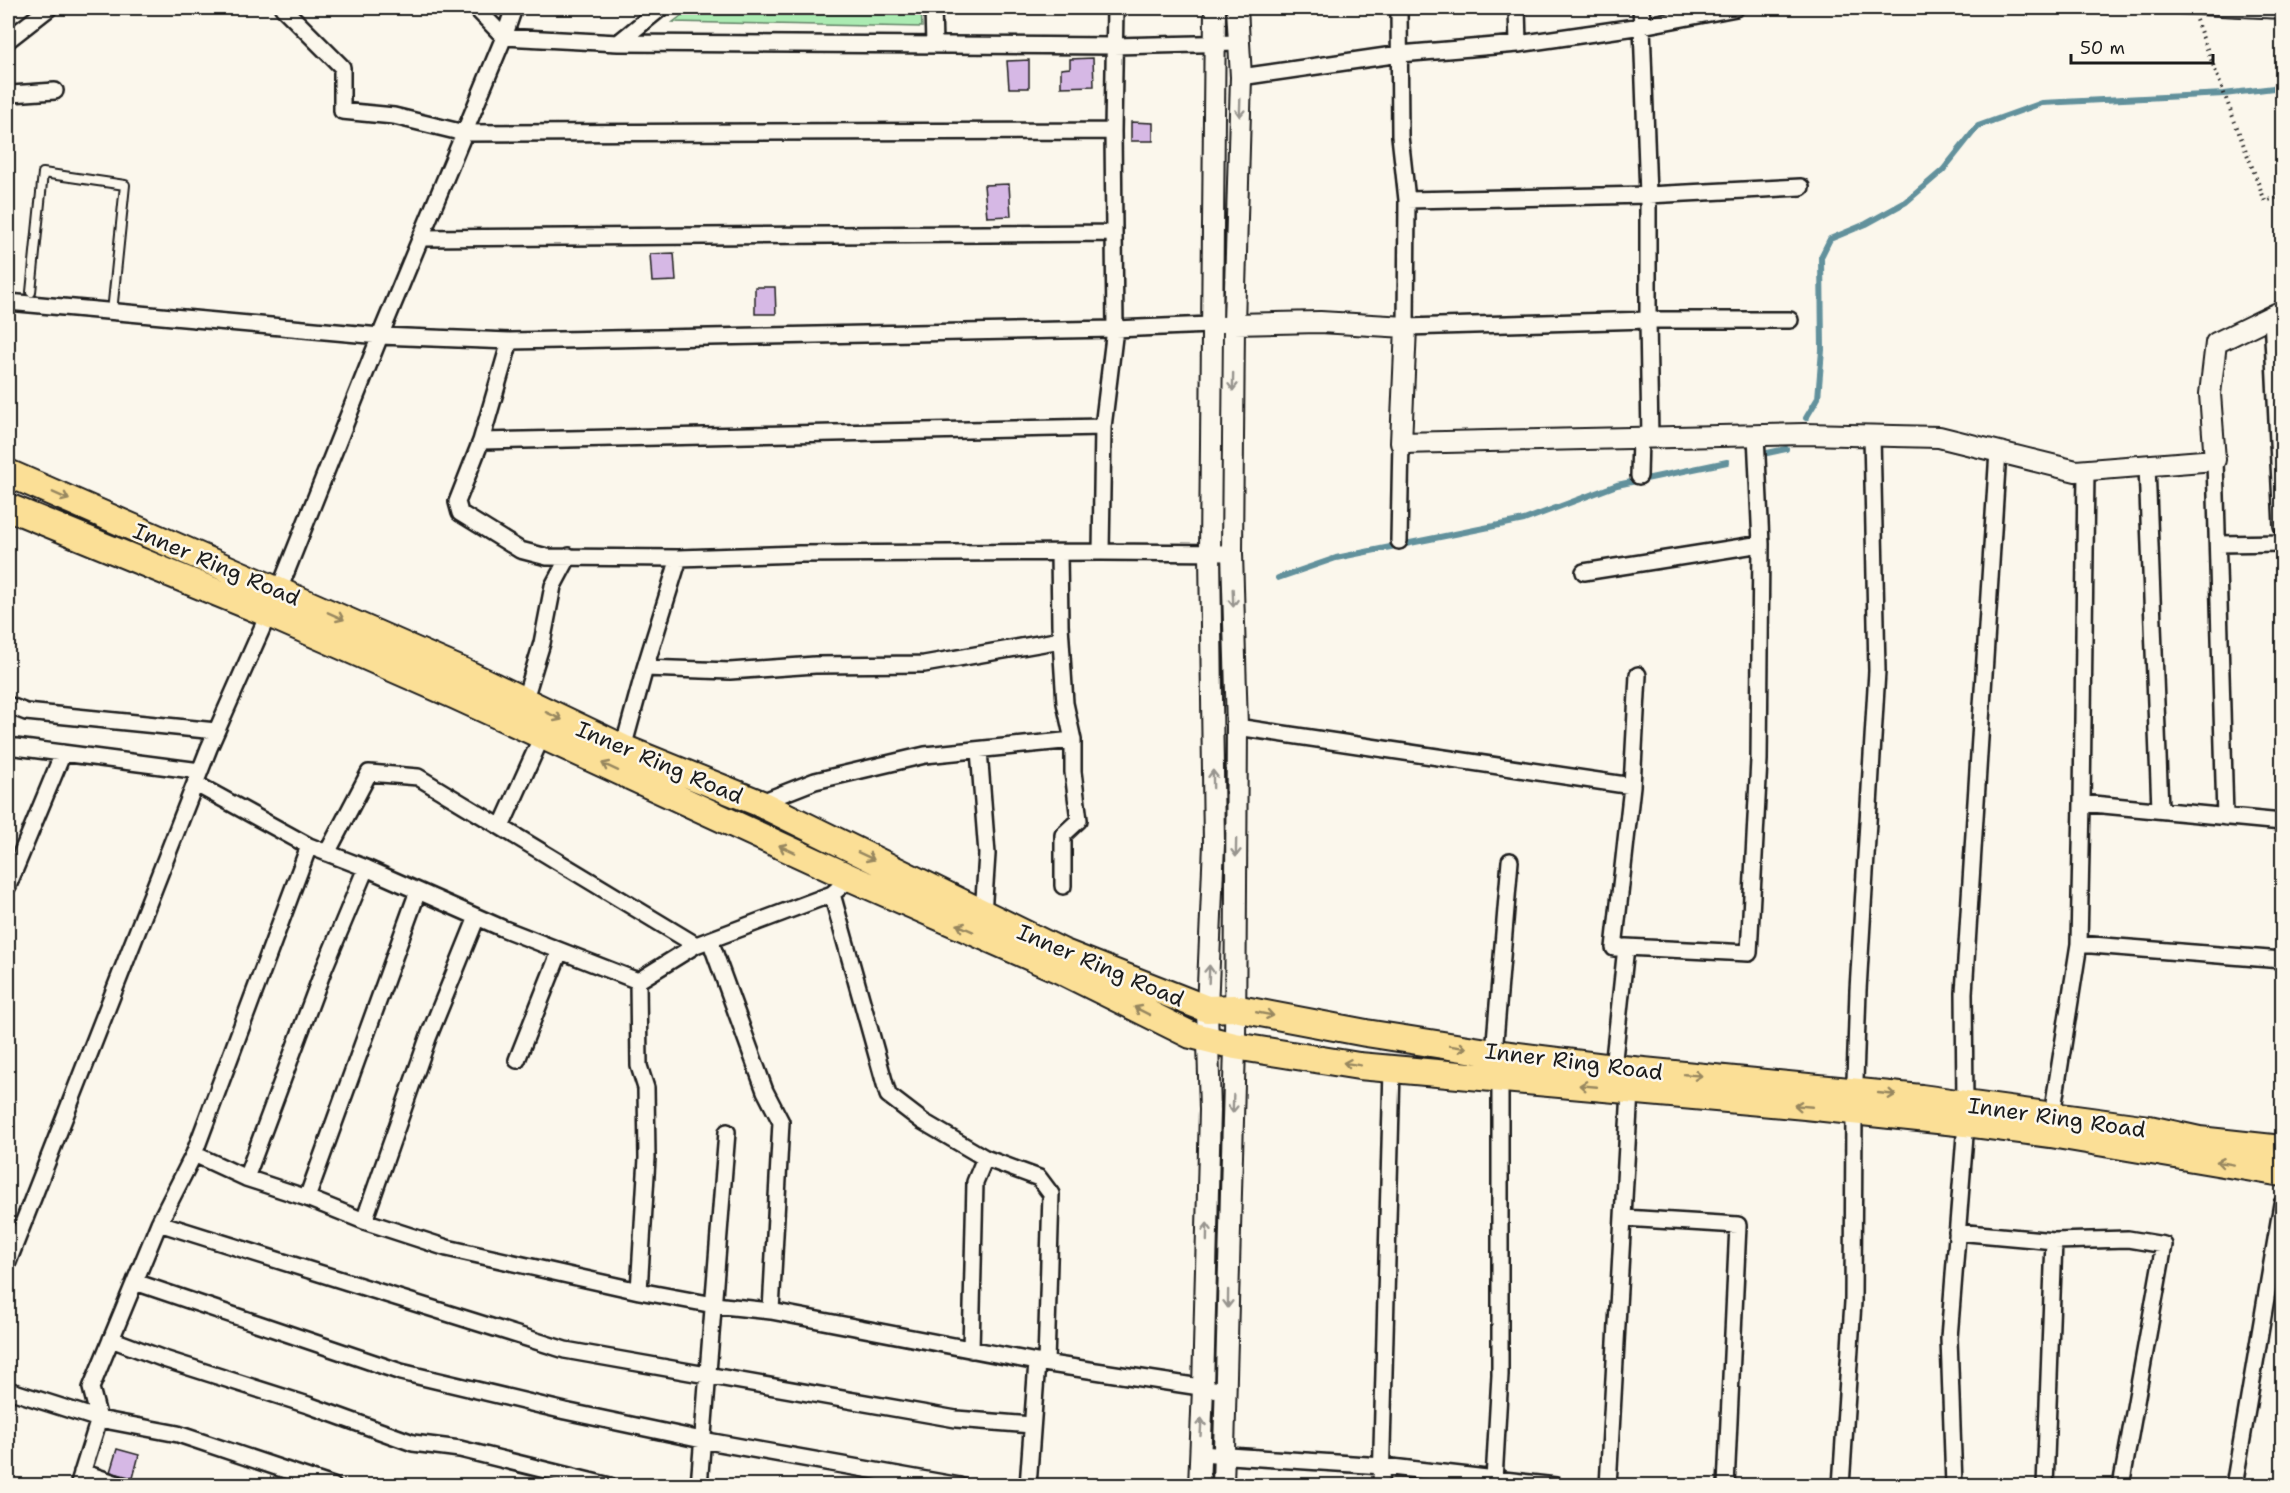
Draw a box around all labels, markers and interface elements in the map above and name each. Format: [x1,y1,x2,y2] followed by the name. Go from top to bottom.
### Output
[2071,27,2214,65] scale bar
[2080,36,2125,60] text: 50 m
[1234,97,1245,117] one-way arrow
[1227,372,1239,392] one-way arrow
[52,492,70,503] one-way arrow
[129,516,305,613] street label: Inner Ring Road
[1228,588,1239,608] one-way arrow
[327,610,345,622] one-way arrow
[545,710,563,722] one-way arrow
[572,714,748,811] street label: Inner Ring Road
[601,761,619,773] one-way arrow
[1207,770,1218,790] one-way arrow
[1230,838,1242,858] one-way arrow
[779,842,797,854] one-way arrow
[856,850,874,862] one-way arrow
[1013,917,1189,1014] street label: Inner Ring Road
[956,922,974,933] one-way arrow
[1203,965,1214,985] one-way arrow
[1133,1005,1151,1016] one-way arrow
[1255,1009,1275,1020] one-way arrow
[1483,1036,1665,1087] street label: Inner Ring Road
[1447,1042,1467,1053] one-way arrow
[1342,1059,1362,1070] one-way arrow
[1682,1069,1702,1080] one-way arrow
[1578,1081,1598,1092] one-way arrow
[1876,1089,1896,1100] one-way arrow
[1966,1091,2148,1144] street label: Inner Ring Road
[1228,1094,1239,1114] one-way arrow
[1793,1100,1813,1111] one-way arrow
[2215,1157,2235,1168] one-way arrow
[1201,1223,1213,1243] one-way arrow
[1223,1289,1234,1309] one-way arrow
[1196,1418,1207,1438] one-way arrow

